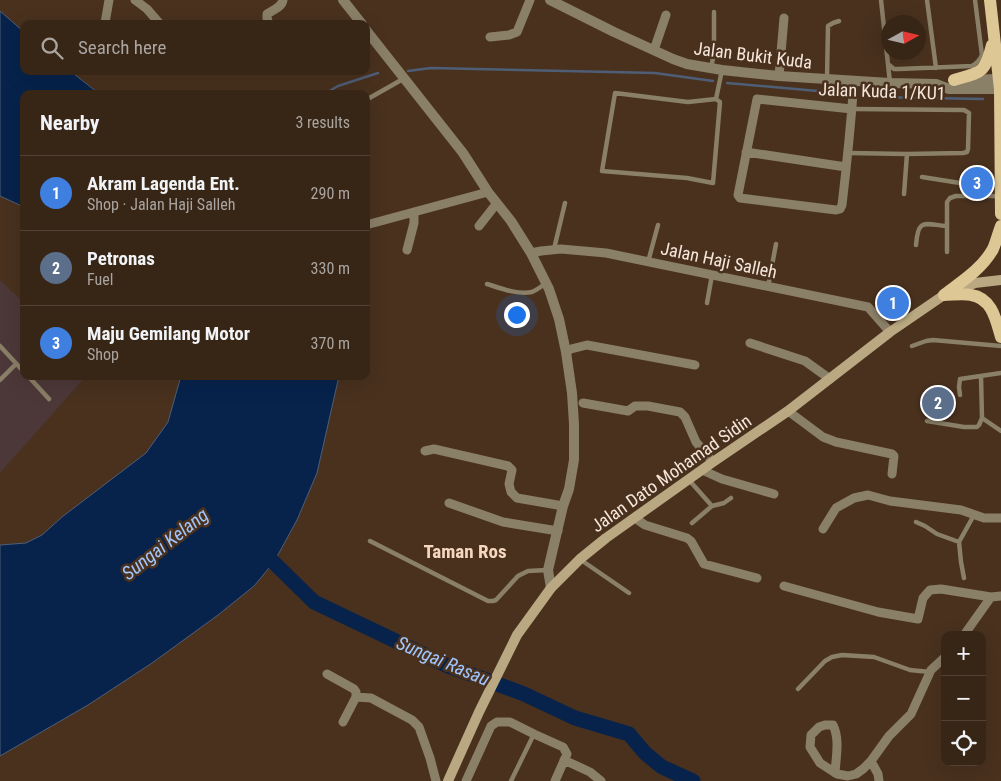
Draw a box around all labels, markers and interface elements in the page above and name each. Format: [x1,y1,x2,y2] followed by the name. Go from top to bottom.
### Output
[881,15,926,60] north arrow
[20,20,370,75] search box
[38,34,66,62] icon: search
[78,36,166,59] text: Search here
[693,37,813,73] street label: Jalan Bukit Kuda
[818,78,946,104] street label: Jalan Kuda 1/KU1
[40,111,99,135] text: Nearby
[295,113,350,132] text: 3 results
[961,164,993,202] pin: 3
[87,172,240,195] text: Akram Lagenda Ent.
[52,184,60,203] text: 1
[311,184,350,203] text: 290 m
[87,195,235,214] text: Shop · Jalan Haji Salleh
[659,237,779,283] street label: Jalan Haji Salleh
[87,247,155,270] text: Petronas
[52,259,60,278] text: 2
[311,259,350,278] text: 330 m
[87,270,113,289] text: Fuel
[877,284,909,322] pin: 1
[504,302,530,328] your location
[87,322,250,345] text: Maju Gemilang Motor
[52,334,60,353] text: 3
[311,334,350,353] text: 370 m
[87,345,119,364] text: Shop
[922,384,954,422] pin: 2
[587,410,755,536] street label: Jalan Dato Mohamad Sidin
[117,503,213,585] water label: Sungai Kelang
[423,540,507,563] district label: Taman Ros
[393,631,493,691] water label: Sungai Rasau
[941,631,986,766] map controls
[941,631,986,676] button: +
[941,676,986,721] button: −
[941,721,986,766] button: locate

